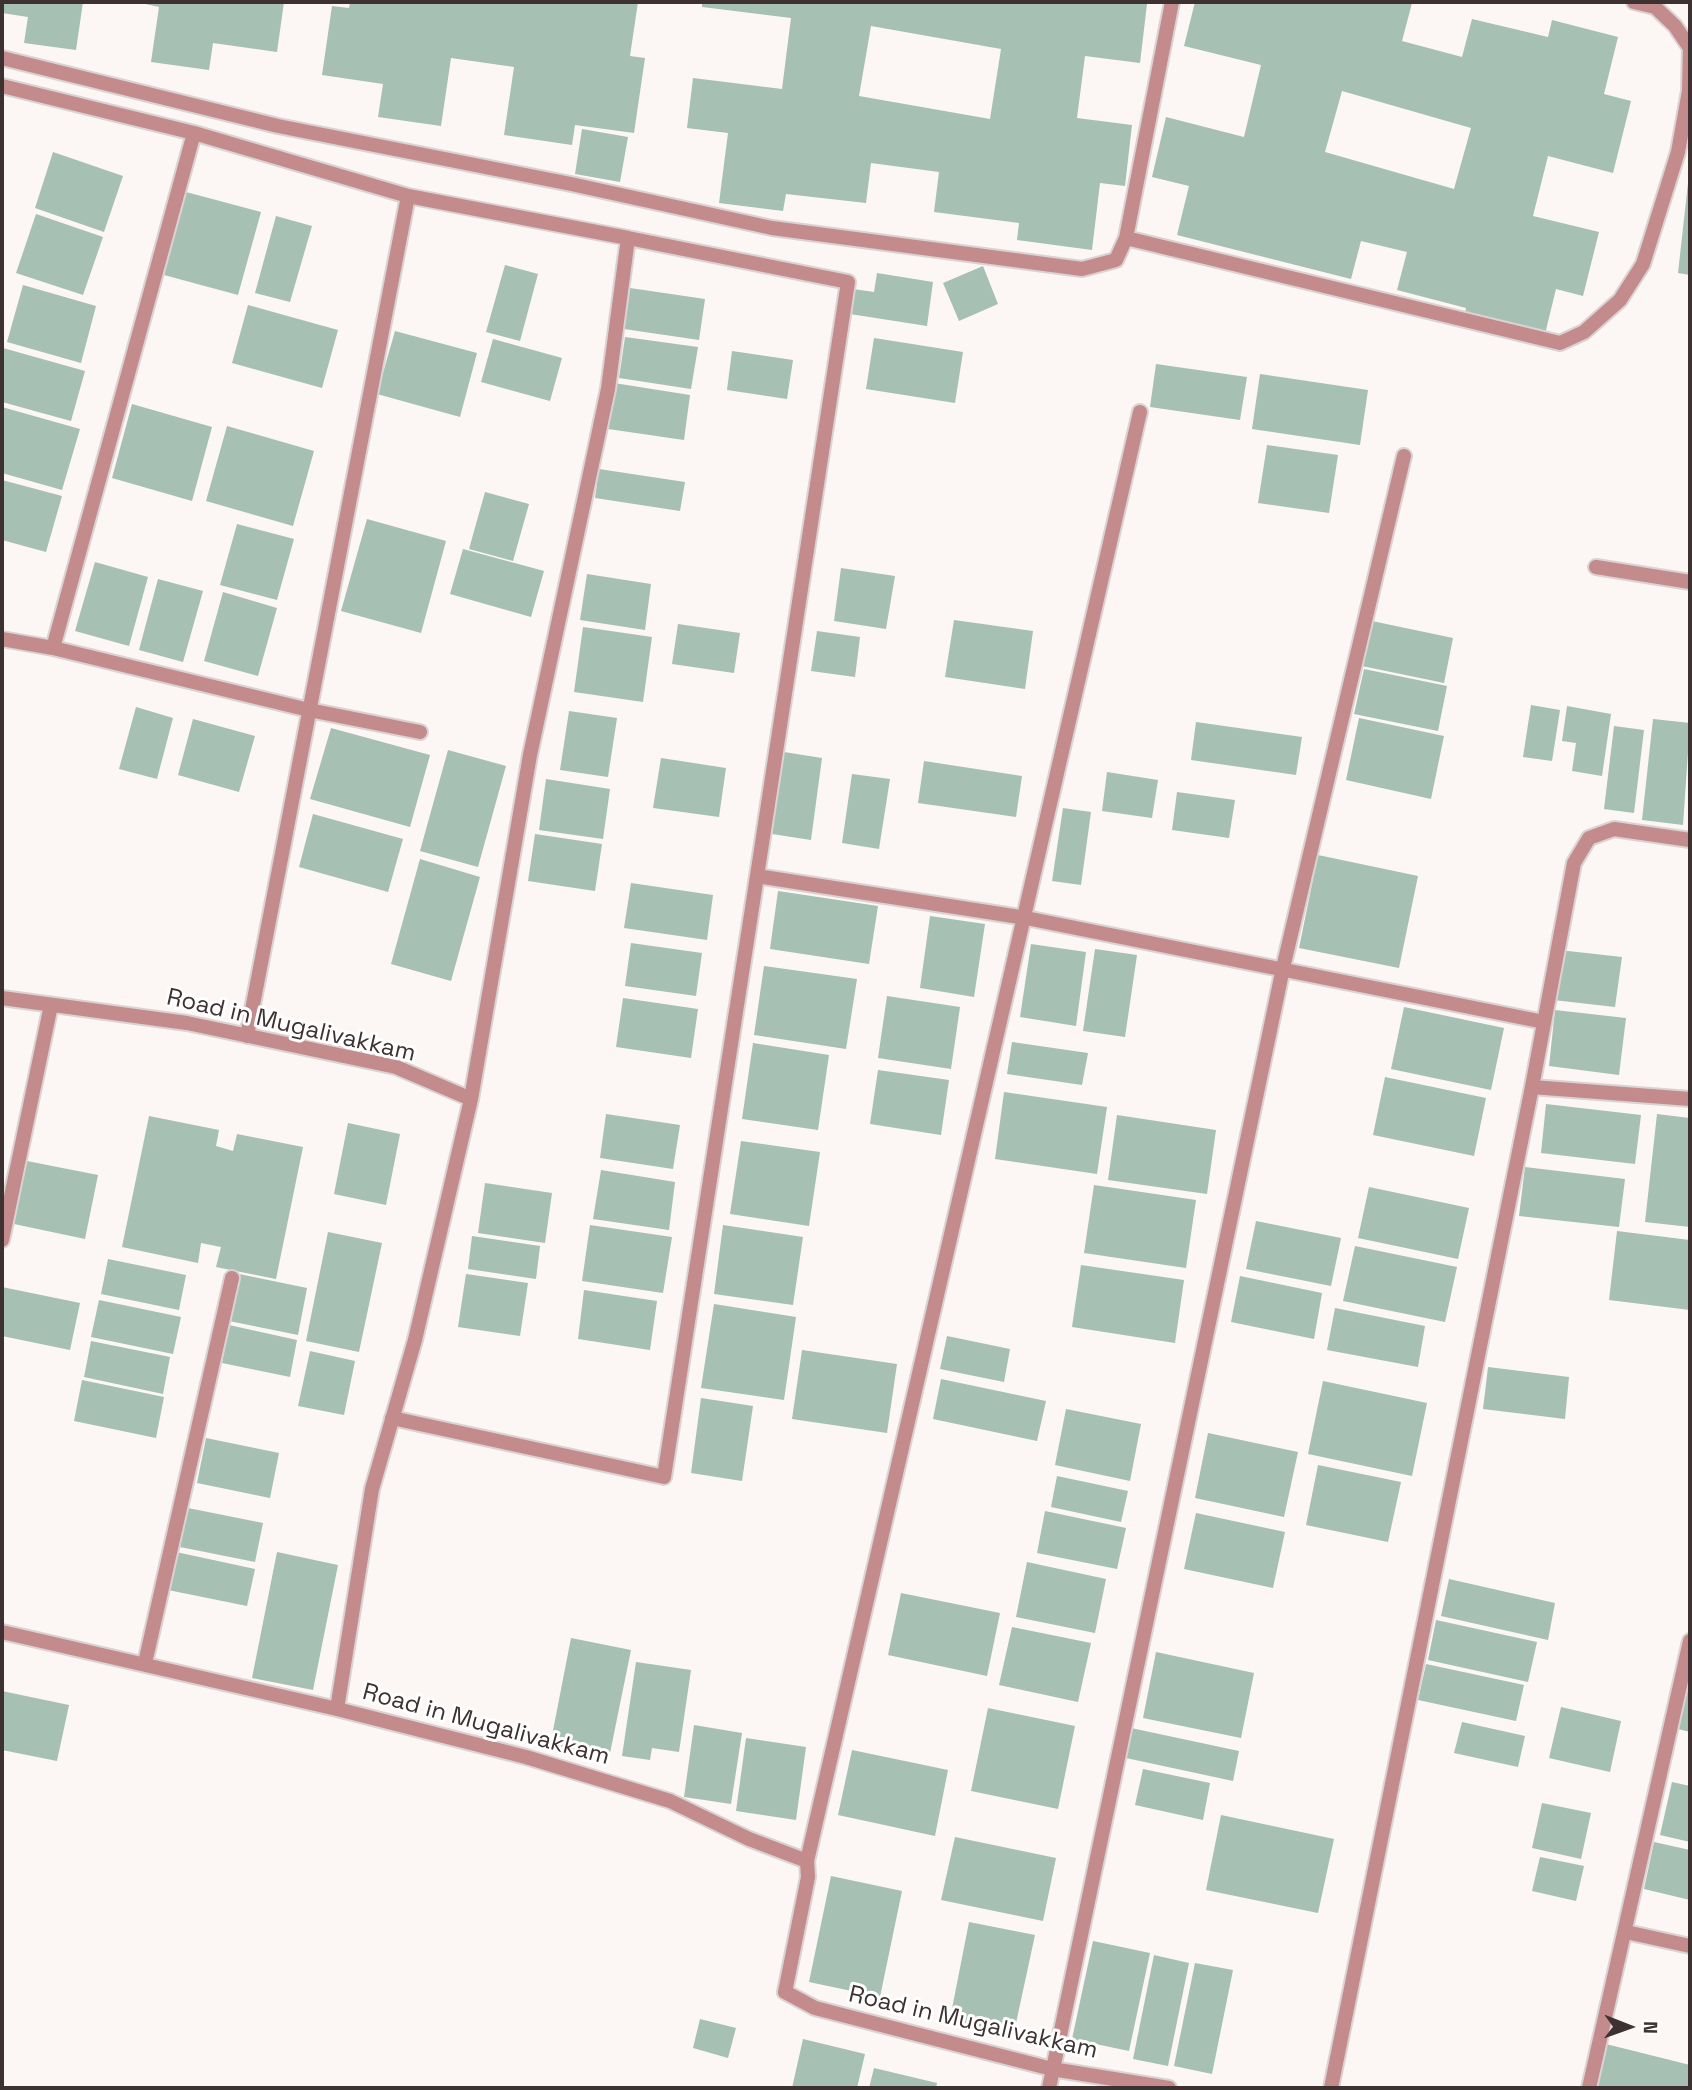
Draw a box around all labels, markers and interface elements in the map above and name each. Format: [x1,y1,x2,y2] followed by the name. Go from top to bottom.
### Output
[164,983,418,1069] street label: Road in Mugalivakkam
[359,1678,613,1772] street label: Road in Mugalivakkam
[846,1980,1100,2066] street label: Road in Mugalivakkam
[1594,1992,1664,2062] north arrow
[1638,2021,1663,2034] text: N

